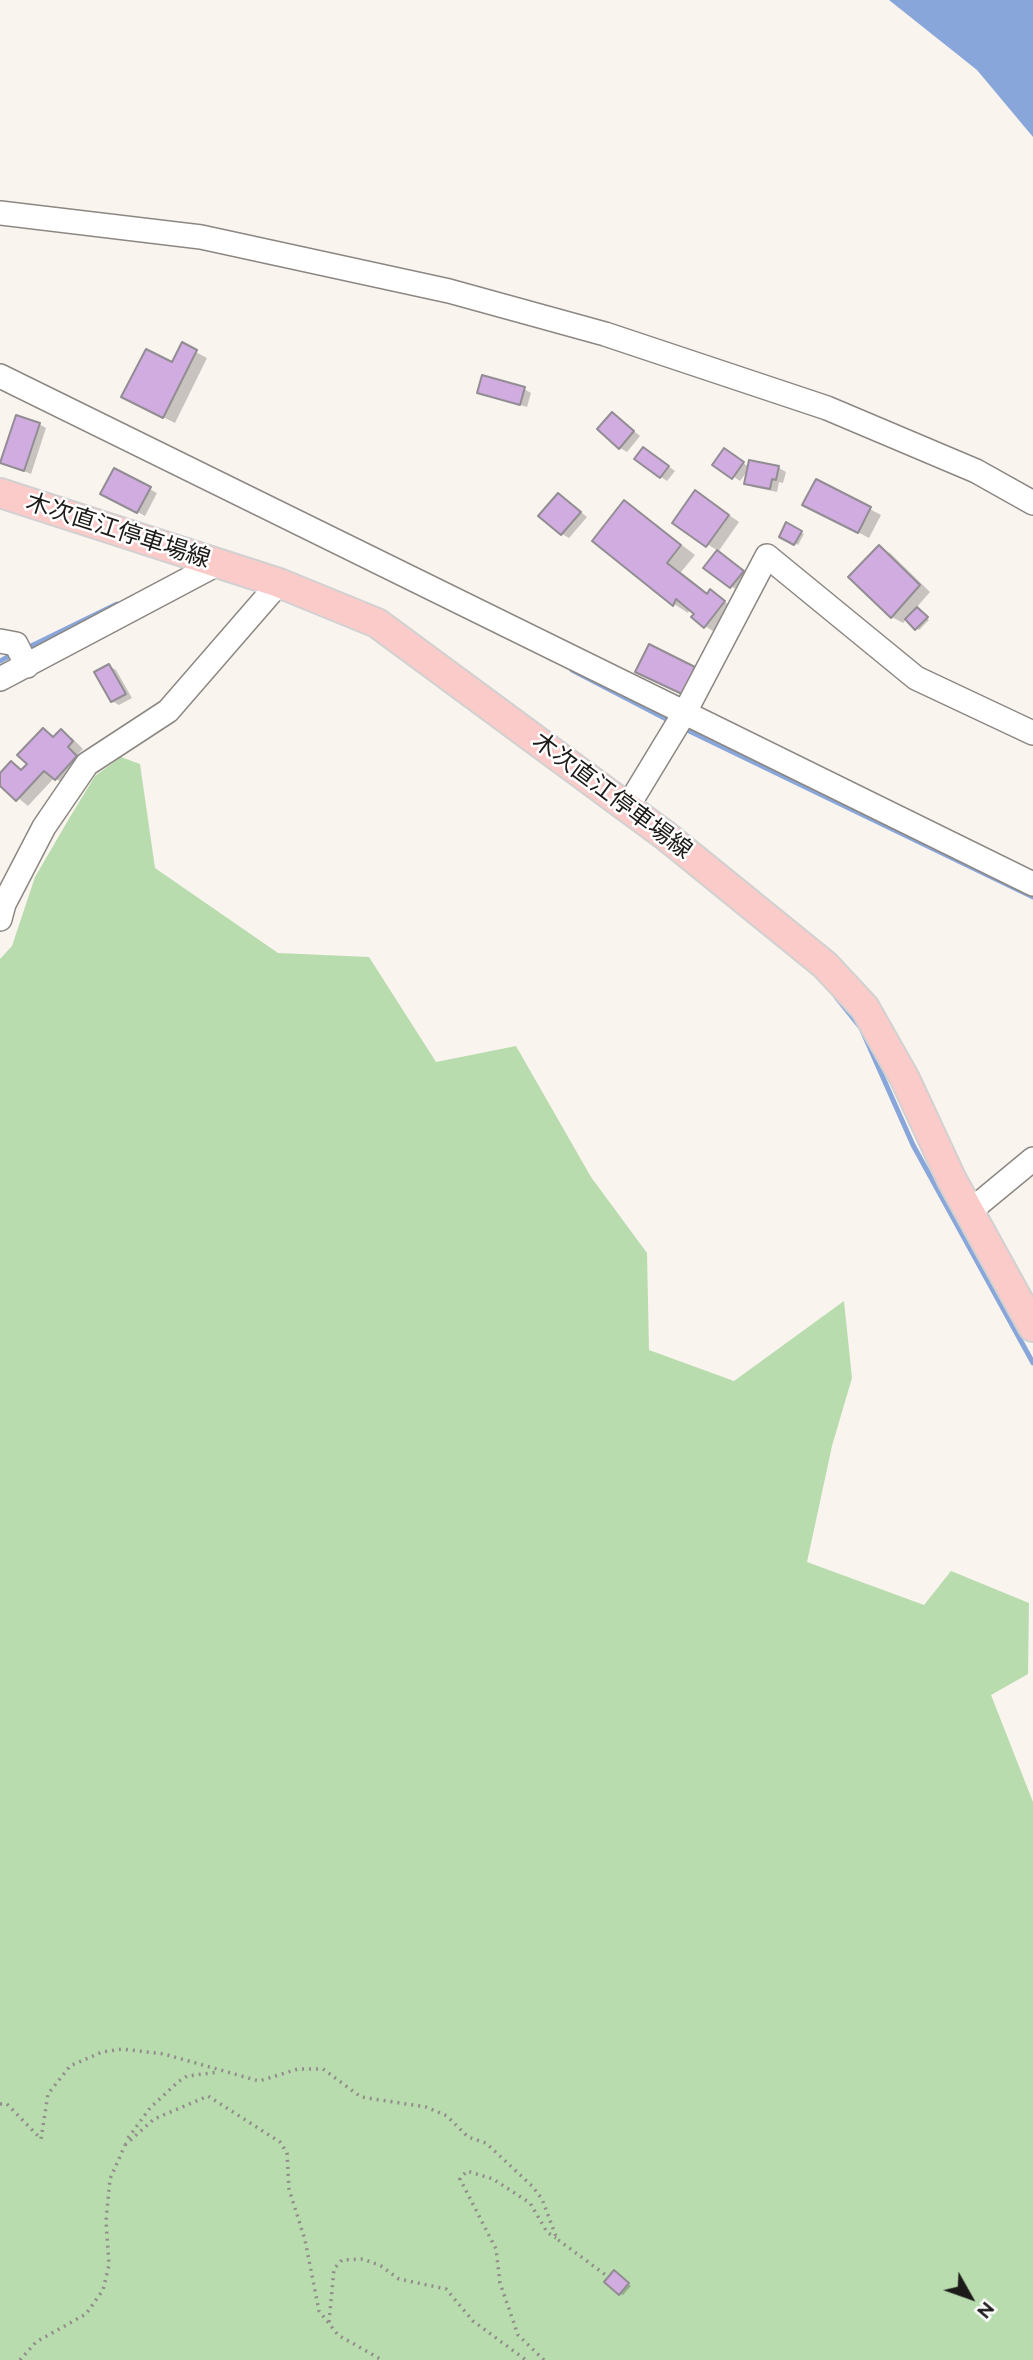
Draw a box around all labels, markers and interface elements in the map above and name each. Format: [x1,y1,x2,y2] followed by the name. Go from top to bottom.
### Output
[22,488,214,574] street label: 木次直江停車場線
[527,727,697,865] street label: 木次直江停車場線
[935,2262,1005,2332] north arrow
[973,2298,999,2323] text: N

